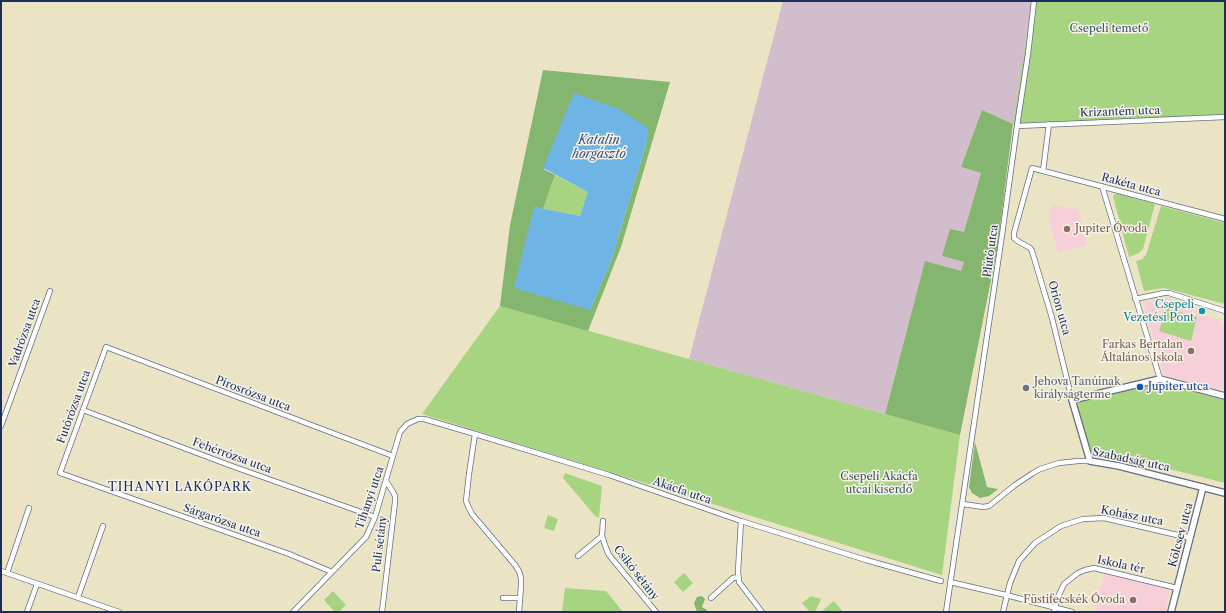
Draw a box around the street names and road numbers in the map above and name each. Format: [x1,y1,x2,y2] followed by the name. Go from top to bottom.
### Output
[1080,104,1160,120] street label: Krizantém utca
[1100,171,1162,199] street label: Rakéta utca
[981,224,1001,278] street label: Plútó utca
[1045,279,1073,337] street label: Orion utca
[6,297,44,369] street label: Vadrózsa utca
[55,368,93,446] street label: Futórózsa utca
[214,374,292,414] street label: Pirosrózsa utca
[191,436,273,476] street label: Fehérrózsa utca
[1091,445,1171,475] street label: Szabadság utca
[353,465,387,531] street label: Tihanyi utca
[651,475,713,507] street label: Akácfa utca
[1166,501,1196,569] street label: Kölcsey utca
[181,502,263,540] street label: Sárgarózsa utca
[1100,503,1164,529] street label: Kohász utca
[370,515,390,573] street label: Puli sétány
[611,543,661,603] street label: Csikó sétány
[1096,554,1146,576] street label: Iskola tér

